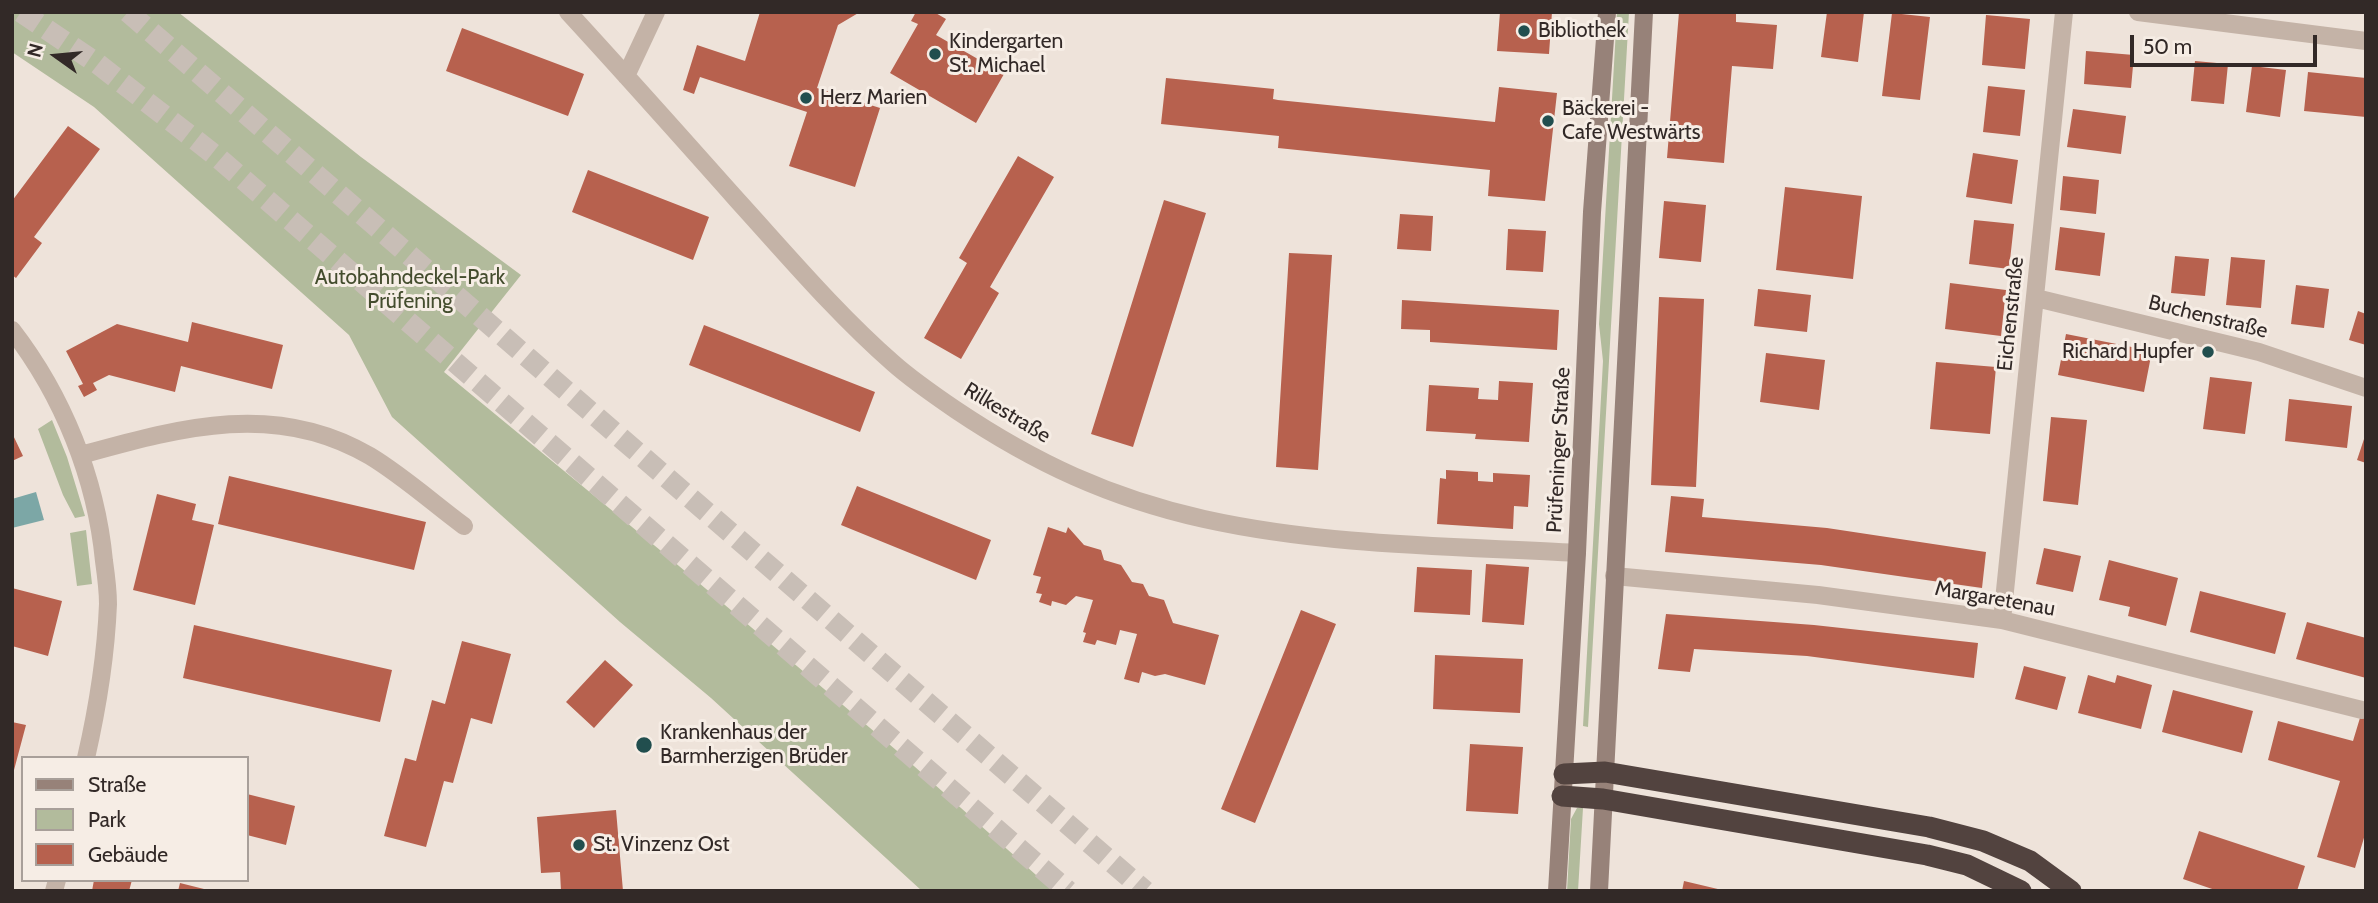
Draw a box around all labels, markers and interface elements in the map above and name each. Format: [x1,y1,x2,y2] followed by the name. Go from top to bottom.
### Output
[1538,18,1626,44] place label: Bibliothek
[21,21,91,91] north arrow
[2133,21,2320,65] scale bar
[1516,23,1532,39] marker: Bibliothek
[949,29,1063,79] place label: Kindergarten St. Michael
[2143,34,2192,59] text: 50 m
[22,41,48,60] text: N
[927,46,943,62] marker: Kindergarten St. Michael
[820,85,927,111] place label: Herz Marien
[798,90,814,106] marker: Herz Marien
[1562,96,1700,146] place label: Bäckerei - Cafe Westwärts
[1540,113,1556,129] marker: Bäckerei - Cafe Westwärts
[1992,255,2030,373] street label: Eichenstraße
[315,265,505,315] park label: Autobahndeckel-Park Prüfening
[2146,290,2270,344] street label: Buchenstraße
[2062,339,2194,365] place label: Richard Hupfer
[2200,344,2216,360] marker: Richard Hupfer
[1542,367,1576,533] street label: Prüfeninger Straße
[959,377,1055,449] street label: Rilkestraße
[1933,576,2057,622] street label: Margaretenau
[660,720,848,770] place label: Krankenhaus der Barmherzigen Brüder
[634,735,654,755] marker: Krankenhaus der Barmherzigen Brüder
[21,756,248,882] legend
[88,772,146,797] text: Straße
[88,807,126,832] text: Park
[593,832,730,858] place label: St. Vinzenz Ost
[571,837,587,853] marker: St. Vinzenz Ost
[88,842,168,867] text: Gebäude

